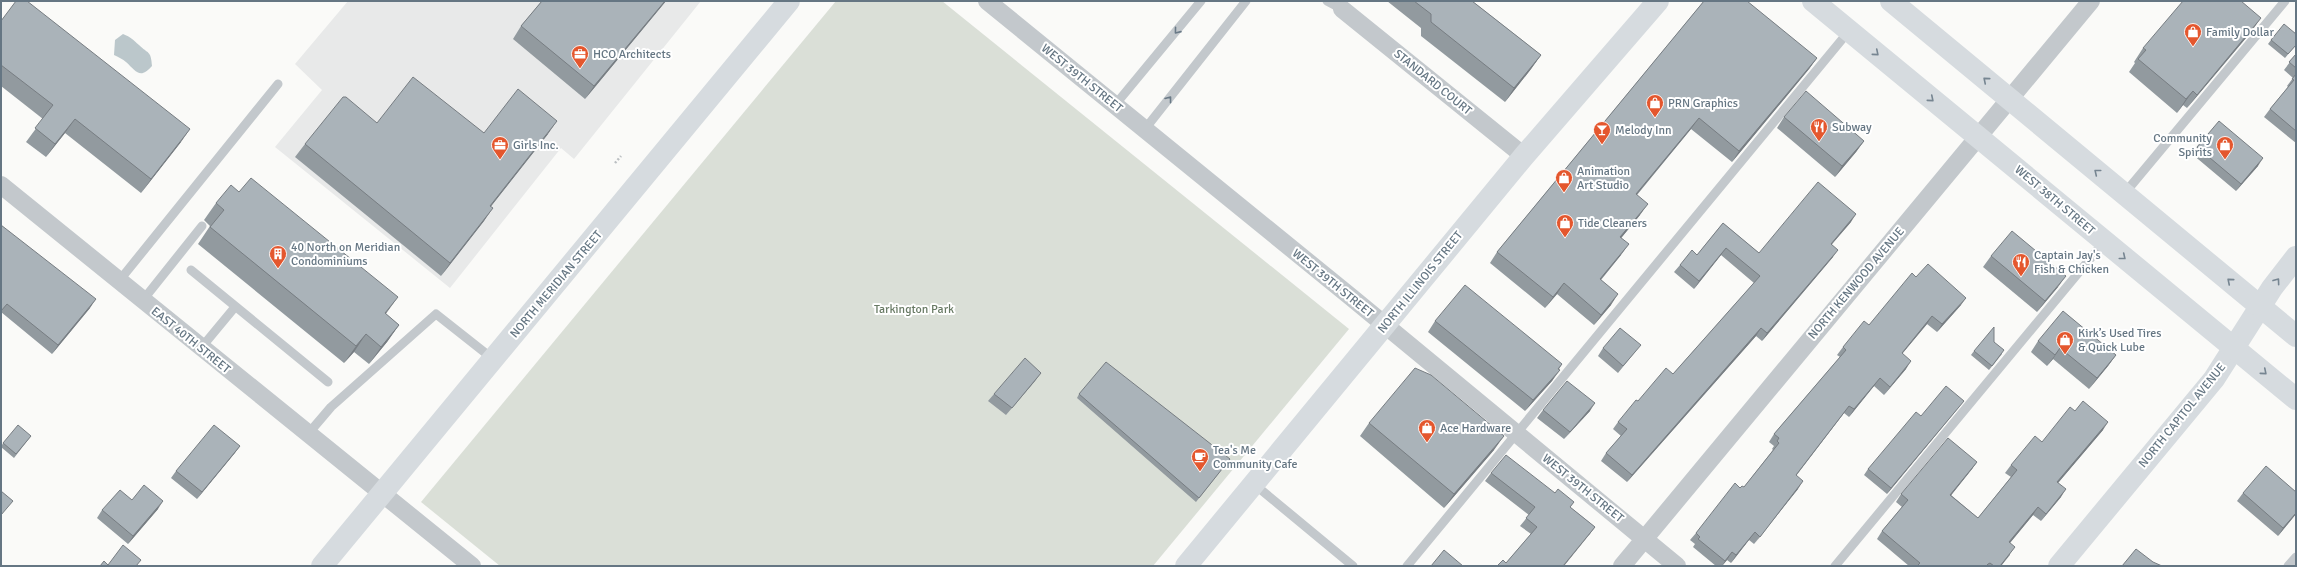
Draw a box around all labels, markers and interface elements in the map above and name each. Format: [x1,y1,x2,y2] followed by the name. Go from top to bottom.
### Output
[2183,22,2203,47] shop icon: Family Dollar
[2206,25,2274,40] place label: Family Dollar
[1174,27,1181,34] one-way arrow
[1038,41,1126,116] street label: WEST 39TH STREET
[570,44,590,69] office icon: HCO Architects
[1391,46,1475,118] street label: STANDARD COURT
[593,47,671,62] place label: HCO Architects
[1871,48,1878,55] one-way arrow
[1984,78,1991,85] one-way arrow
[1645,93,1665,118] shop icon: PRN Graphics
[1926,94,1934,101] one-way arrow
[1164,96,1171,103] one-way arrow
[1668,96,1738,111] place label: PRN Graphics
[1809,117,1829,142] restaurant icon: Subway
[1592,120,1612,145] bar icon: Melody Inn
[1832,120,1872,135] place label: Subway
[1615,123,1672,138] place label: Melody Inn
[2153,131,2212,160] place label: Community Spirits
[490,135,510,160] office icon: Girls Inc.
[2215,135,2235,160] shop icon: Community Spirits
[513,138,559,153] place label: Girls Inc.
[2011,162,2098,238] street label: WEST 38TH STREET
[1577,164,1630,193] place label: Animation Art Studio
[1554,168,1574,193] shop icon: Animation Art Studio
[2095,170,2102,177] one-way arrow
[1555,213,1575,238] shop icon: Tide Cleaners
[1578,216,1647,231] place label: Tide Cleaners
[1805,224,1908,342] street label: NORTH KENWOOD AVENUE
[507,228,606,341] street label: NORTH MERIDIAN STREET
[1375,228,1466,336] street label: NORTH ILLINOIS STREET
[291,240,400,269] place label: 40 North on Meridian Condominiums
[268,244,288,269] building icon: 40 North on Meridian Condominiums
[1289,246,1377,321] street label: WEST 39TH STREET
[2034,248,2109,277] place label: Captain Jay's Fish & Chicken
[2011,252,2031,277] restaurant icon: Captain Jay's Fish & Chicken
[2119,252,2126,259] one-way arrow
[2272,278,2280,285] one-way arrow
[2228,279,2235,286] one-way arrow
[874,302,954,317] park label: Tarkington Park
[148,304,233,377] street label: EAST 40TH STREET
[2078,326,2162,355] place label: Kirk’s Used Tires & Quick Lube
[2055,330,2075,355] shop icon: Kirk’s Used Tires & Quick Lube
[2136,360,2229,471] street label: NORTH CAPITOL AVENUE
[2260,368,2267,375] one-way arrow
[1417,418,1437,443] shop icon: Ace Hardware
[1440,421,1511,436] place label: Ace Hardware
[1213,443,1298,472] place label: Tea's Me Community Cafe
[1190,447,1210,472] cafe icon: Tea's Me Community Cafe
[1539,451,1627,526] street label: WEST 39TH STREET

